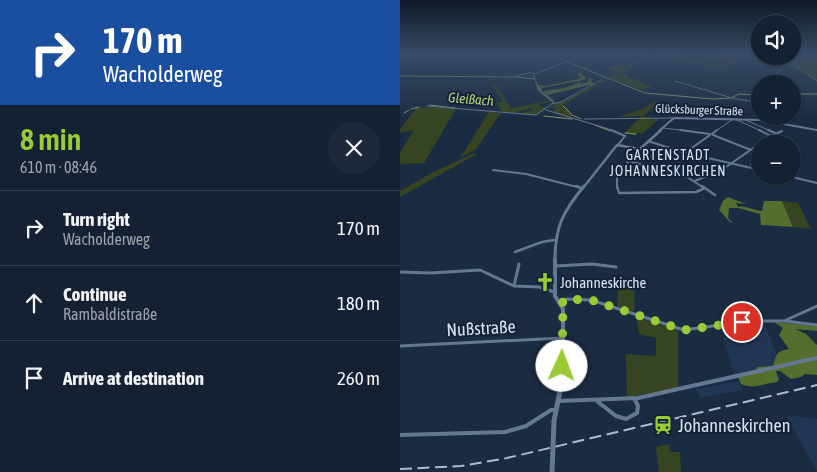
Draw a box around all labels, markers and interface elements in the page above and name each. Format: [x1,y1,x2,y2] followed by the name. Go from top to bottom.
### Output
[751,15,801,185] map controls
[751,15,801,65] button: sound
[20,20,85,85] icon: right
[103,20,182,60] text: 170 m
[103,61,223,87] text: Wacholderweg
[751,75,801,125] button: +
[448,89,495,109] water label: Gleißach
[655,101,743,119] street label: Glücksburger Straße
[20,122,81,156] text: 8 min
[328,122,380,174] button: close
[751,135,801,185] button: −
[610,147,726,179] district label: GARTENSTADT JOHANNESKIRCHEN
[20,158,97,176] text: 610 m · 08:46
[63,208,130,230] text: Turn right
[20,214,48,242] icon: right
[337,217,380,239] text: 170 m
[63,230,150,248] text: Wacholderweg
[534,271,556,293] church icon: Johanneskirche
[560,274,647,291] place label: Johanneskirche
[63,283,127,305] text: Continue
[20,289,48,317] icon: ahead
[337,292,380,314] text: 180 m
[721,301,763,343] pin
[63,305,157,323] text: Rambaldistraße
[728,308,756,336] icon: arrive
[446,316,516,340] street label: Nußstraße
[535,339,587,391] position arrow
[20,364,48,392] icon: arrive
[63,367,204,389] text: Arrive at destination
[337,367,380,389] text: 260 m
[652,414,674,436] station icon: Johanneskirchen
[678,415,790,436] place label: Johanneskirchen

